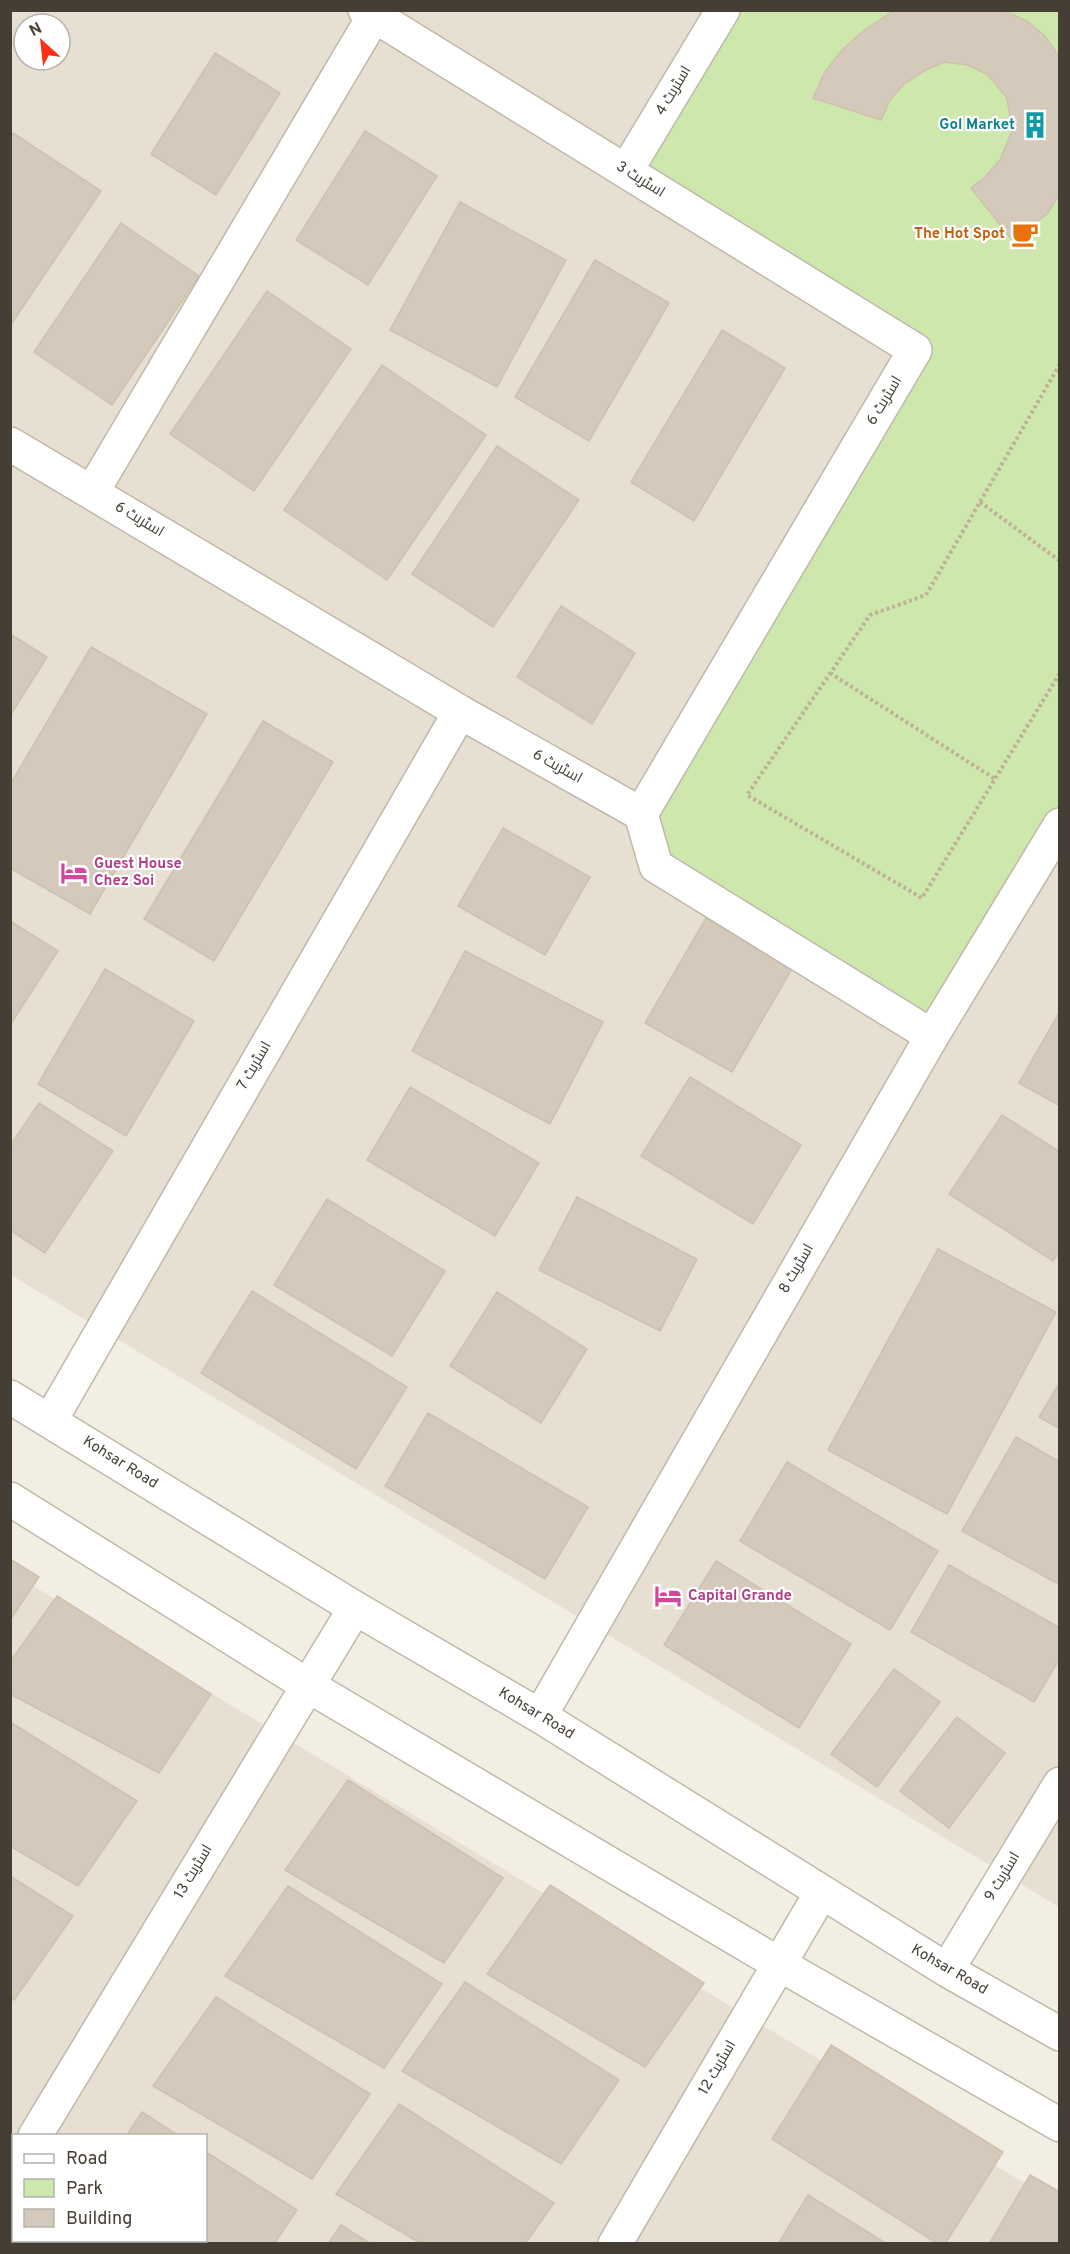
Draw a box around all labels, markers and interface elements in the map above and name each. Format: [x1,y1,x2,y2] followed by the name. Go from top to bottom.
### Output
[12,12,72,72] north arrow
[26,19,46,42] text: N
[652,63,696,119] street label: اسٹریٹ 4
[1020,110,1050,140] building icon: Gol Market
[939,116,1015,135] place label: Gol Market
[612,158,668,202] street label: اسٹریٹ 3
[1010,219,1040,249] cafe icon: The Hot Spot
[914,225,1005,244] place label: The Hot Spot
[863,373,907,429] street label: اسٹریٹ 6
[111,498,167,542] street label: اسٹریٹ 6
[529,746,585,788] street label: اسٹریٹ 6
[94,855,182,891] place label: Guest House Chez Soi
[59,858,89,888] hotel icon: Guest House Chez Soi
[234,1038,276,1094] street label: اسٹریٹ 7
[775,1241,819,1297] street label: اسٹریٹ 8
[79,1432,161,1494] street label: Kohsar Road
[653,1581,683,1611] hotel icon: Capital Grande
[688,1587,792,1606] place label: Capital Grande
[495,1684,577,1744] street label: Kohsar Road
[170,1841,218,1903] street label: اسٹریٹ 13
[981,1849,1025,1905] street label: اسٹریٹ 9
[907,1940,991,2000] street label: Kohsar Road
[695,2037,741,2099] street label: اسٹریٹ 12
[12,2134,207,2242] legend
[66,2148,108,2171] text: Road
[66,2178,103,2201] text: Park
[66,2208,132,2231] text: Building

